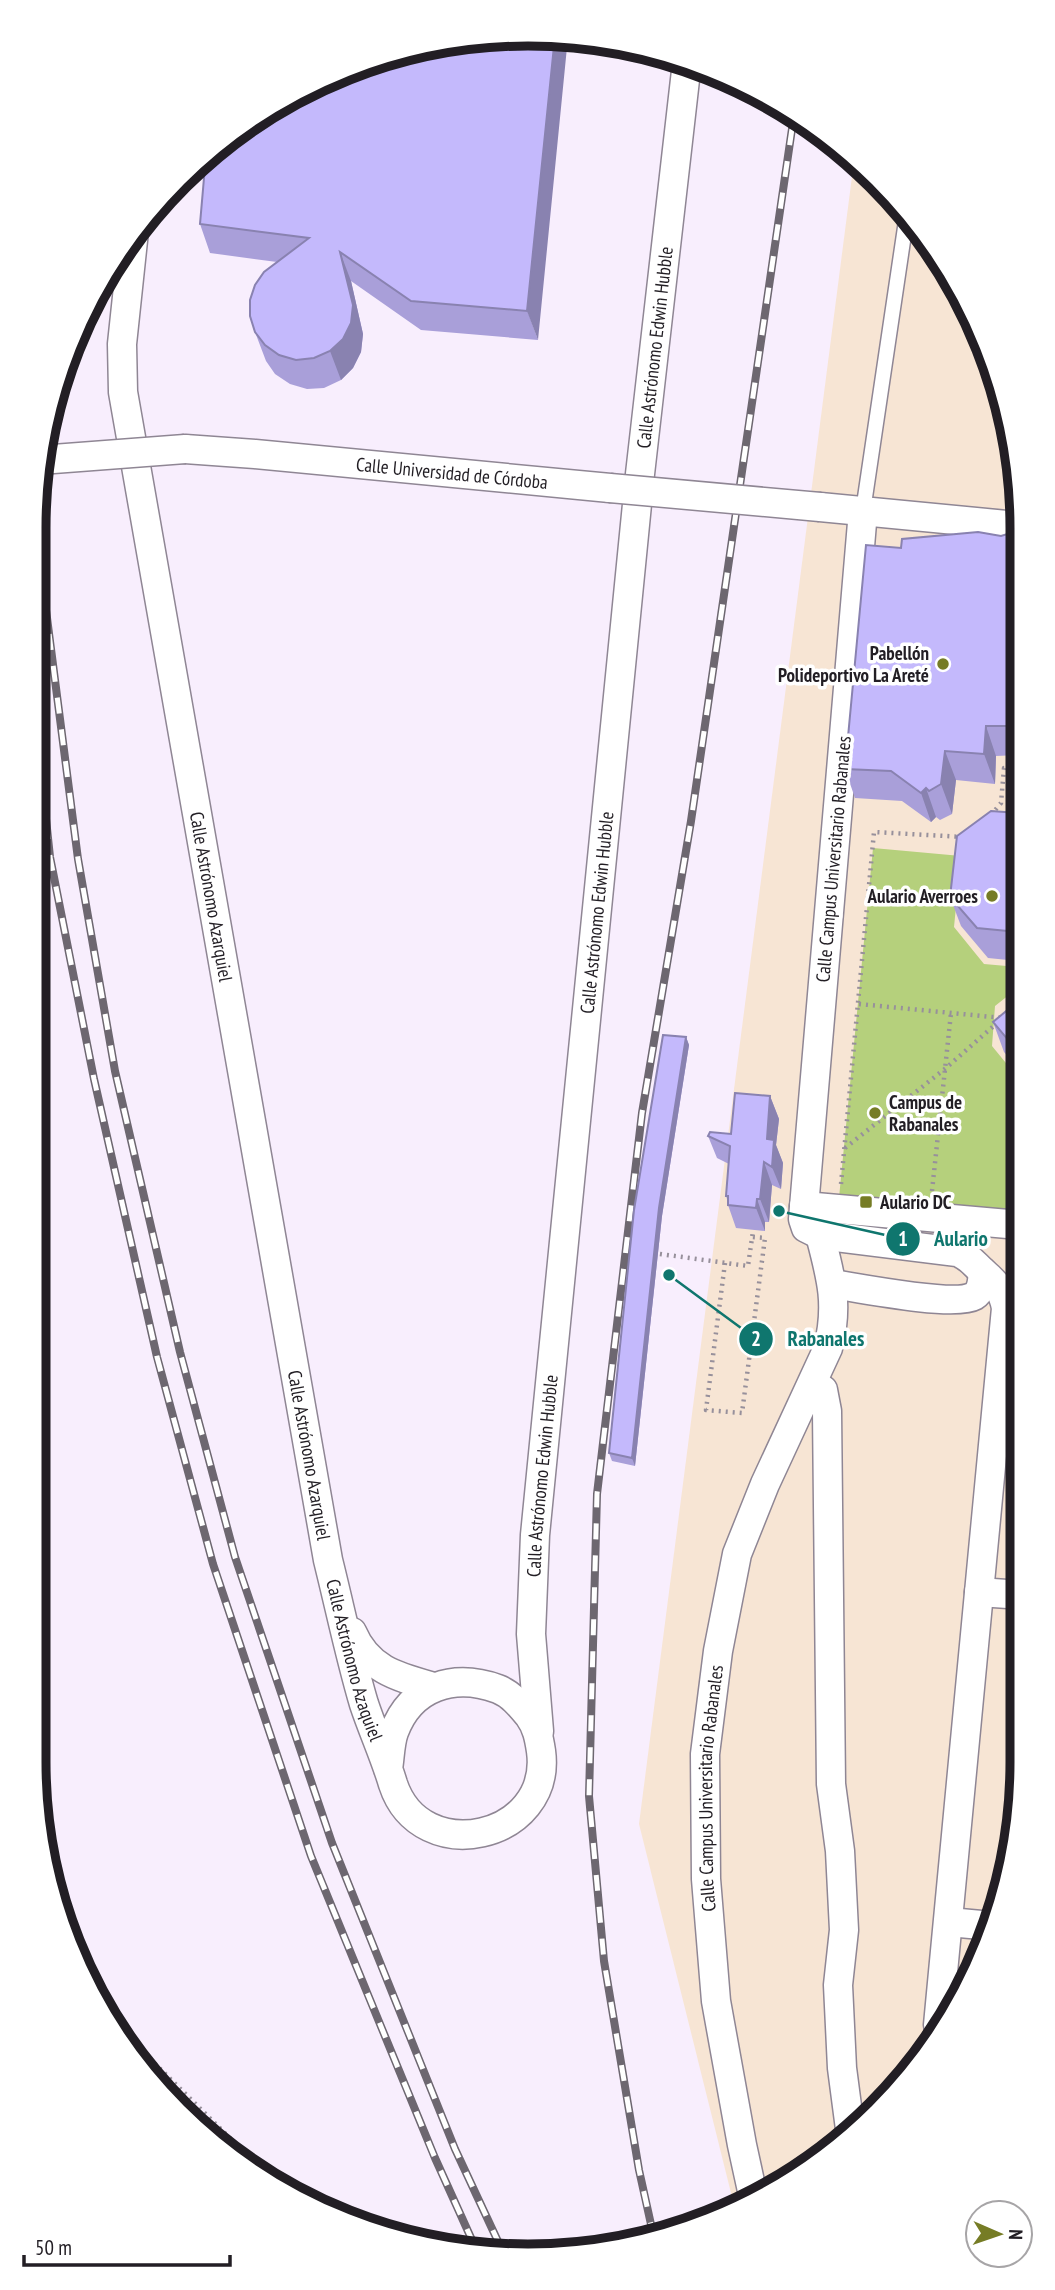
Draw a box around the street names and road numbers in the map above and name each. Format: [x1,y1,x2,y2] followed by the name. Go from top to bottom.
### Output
[631,245,678,450] street label: Calle Astrónomo Edwin Hubble
[355,452,549,494] street label: Calle Universidad de Córdoba
[810,735,856,983] street label: Calle Campus Universitario Rabanales
[185,810,238,984] street label: Calle Astrónomo Azarquiel
[575,810,619,1015] street label: Calle Astrónomo Edwin Hubble
[283,1368,336,1543] street label: Calle Astrónomo Azarquiel
[521,1373,563,1577] street label: Calle Astrónomo Edwin Hubble
[321,1577,389,1745] street label: Calle Astrónomo Azaquiel
[693,1664,728,1913] street label: Calle Campus Universitario Rabanales

